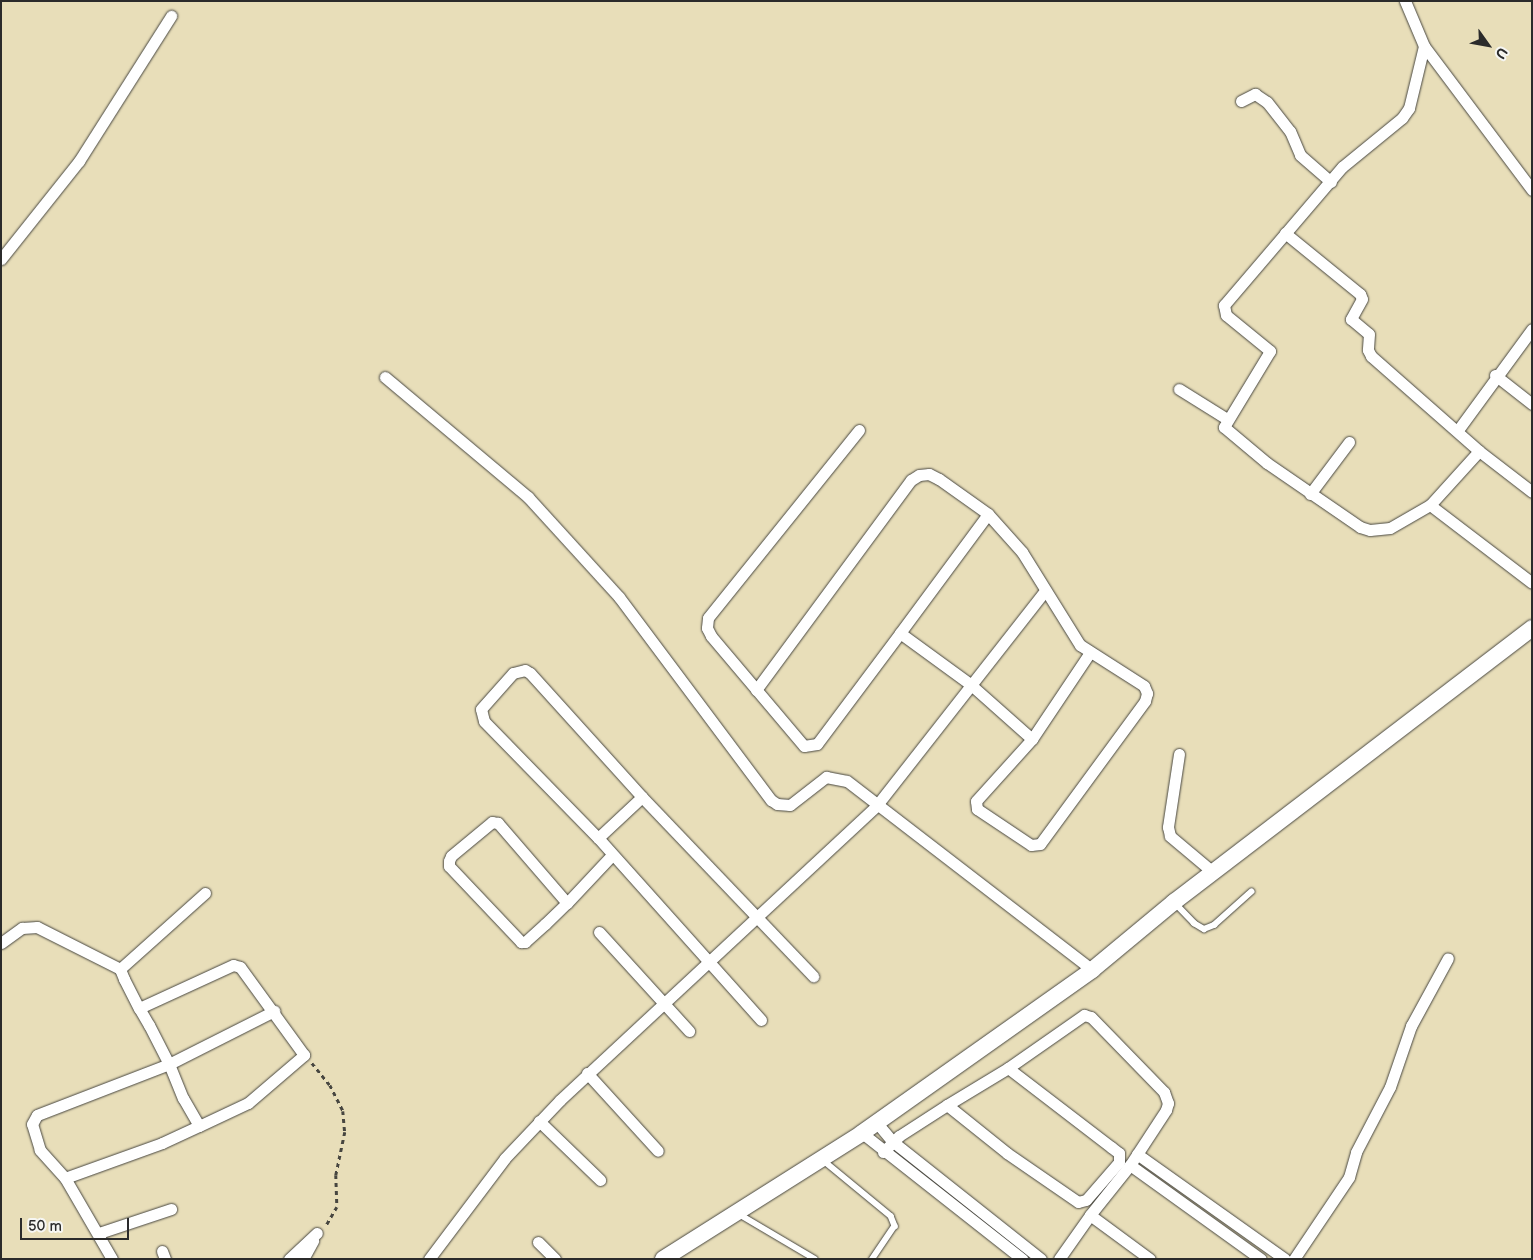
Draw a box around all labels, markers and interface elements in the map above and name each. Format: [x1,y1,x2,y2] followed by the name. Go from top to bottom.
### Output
[1463,20,1513,70] north arrow
[1491,44,1511,62] text: U
[22,1208,131,1240] scale bar
[28,1217,62,1236] text: 50 m

